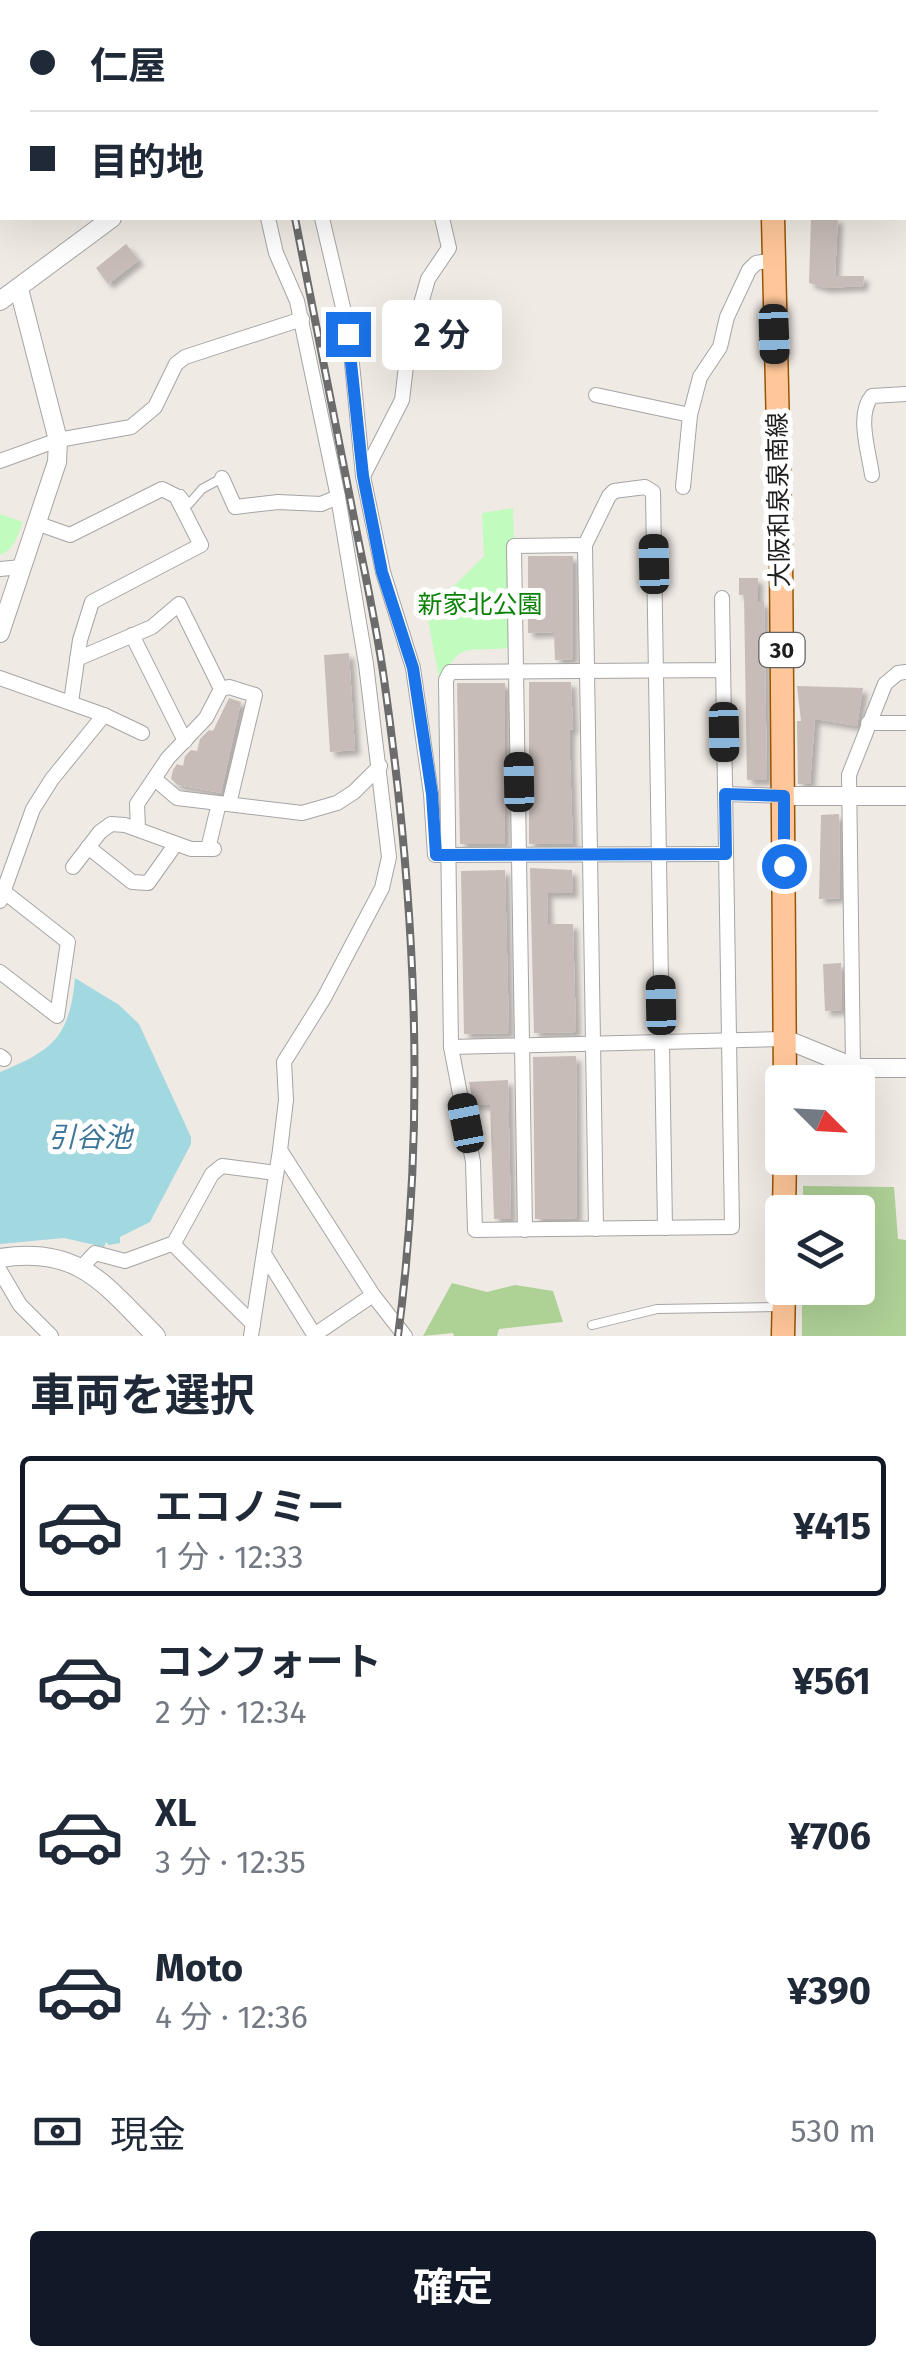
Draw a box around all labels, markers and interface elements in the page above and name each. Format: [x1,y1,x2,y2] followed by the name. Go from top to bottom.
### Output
[90,43,166,89] text: 仁屋
[90,139,204,185] text: 目的地
[383,299,503,369] callout: 2 分
[758,303,790,365] car
[326,312,371,357] route end
[414,316,470,354] text: 2 分
[762,412,796,588] street label: 大阪和泉泉南線
[638,534,670,594] car
[417,590,543,620] park label: 新家北公園
[760,633,804,667] road number: 30
[708,702,740,762] car
[503,752,535,812] car
[762,844,807,889] route start
[645,975,677,1035] car
[765,1065,875,1175] north arrow
[765,1065,875,1305] map controls
[446,1091,486,1155] car
[48,1121,135,1154] water label: 引谷池
[765,1195,875,1305] button: layers
[30,1369,255,1423] text: 車両を選択
[35,1481,125,1571] icon: car
[155,1484,345,1530] text: エコノミー
[793,1503,871,1549] text: ¥415
[155,1538,304,1576] text: 1 分 · 12:33
[35,1636,125,1726] icon: car
[155,1639,382,1685] text: コンフォート
[792,1658,871,1704] text: ¥561
[155,1693,306,1731] text: 2 分 · 12:34
[155,1790,197,1836] text: XL
[35,1791,125,1881] icon: car
[788,1813,871,1859] text: ¥706
[155,1843,306,1881] text: 3 分 · 12:35
[155,1945,243,1991] text: Moto
[35,1946,125,2036] icon: car
[787,1968,871,2014] text: ¥390
[155,1998,308,2036] text: 4 分 · 12:36
[30,2104,85,2159] icon: cash
[110,2112,186,2158] text: 現金
[790,2112,876,2150] text: 530 m
[30,2231,876,2346] button: 確定

